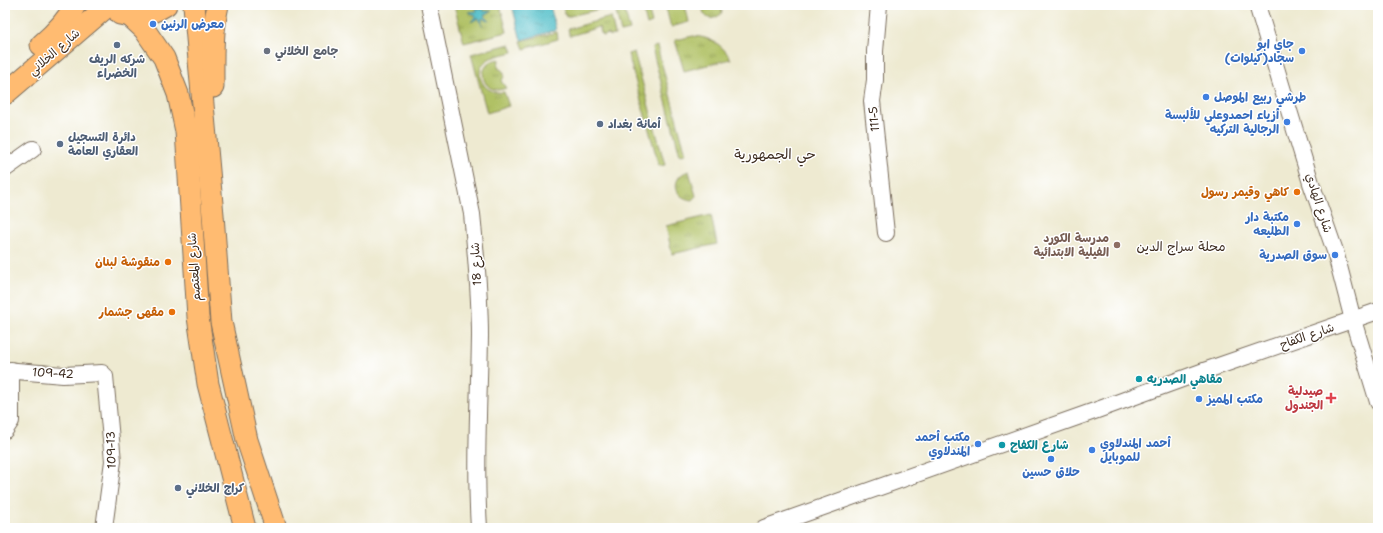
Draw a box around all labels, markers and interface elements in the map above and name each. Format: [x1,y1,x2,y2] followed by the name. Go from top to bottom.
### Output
[161,16,224,32] place label: معرض الرنين
[148,19,158,29] marker: معرض الرنين
[25,25,85,81] street label: شارع الخلاني
[1225,36,1294,66] place label: جاي ابو سجاد(كيلوات)
[112,40,122,50] marker: شركه الريف الخضراء
[275,43,338,62] place label: جامع الخلاني
[262,46,272,56] marker: جامع الخلاني
[1297,46,1307,56] marker: جاي ابو سجاد(كيلوات)
[89,51,145,81] place label: شركه الريف الخضراء
[1214,89,1307,108] place label: طرشي ربيع الموصل
[1201,92,1211,102] marker: طرشي ربيع الموصل
[865,105,883,133] street label: 111-5
[1165,106,1280,137] place label: أزياء احمدوعلي للألبسة الرجالية التركيه
[608,116,662,132] place label: أمانة بغداد
[1282,117,1292,127] marker: أزياء احمدوعلي للألبسة الرجالية التركيه
[595,119,605,129] marker: أمانة بغداد
[68,129,138,160] place label: دائرة التسجيل العقاري العامة
[55,139,65,149] marker: دائرة التسجيل العقاري العامة
[734,145,816,167] district label: حي الجمهورية
[1301,171,1336,235] street label: شارع الهادي
[1201,184,1290,203] place label: كاهي وقيمر رسول
[1292,187,1302,197] marker: كاهي وقيمر رسول
[1245,209,1289,239] place label: مكتبة دار الطليعه
[1292,219,1302,229] marker: مكتبة دار الطليعه
[1033,230,1109,260] place label: مدرسة الكورد الفيلية الابتدائية
[184,232,205,302] street label: شارع المعتصم
[1137,238,1225,256] district label: محلة سراج الدين
[1112,240,1122,250] marker: مدرسة الكورد الفيلية الابتدائية
[467,242,486,286] street label: شارع 18
[1259,247,1327,263] place label: سوق الصدرية
[1330,250,1340,260] marker: سوق الصدرية
[95,254,160,270] place label: منقوشة لبنان
[163,257,173,267] marker: منقوشة لبنان
[98,304,164,320] place label: مقهى جشمار
[167,307,177,317] marker: مقهى جشمار
[1278,319,1337,354] street label: شارع الكفاح
[32,364,74,382] street label: 109-42
[1147,371,1223,390] place label: مقاهي الصدريه
[1134,374,1144,384] marker: مقاهي الصدريه
[1285,383,1323,413] place label: صيدلية الجندول
[1206,391,1263,407] place label: مكتب المميز
[1326,393,1336,403] marker: صيدلية الجندول
[1194,394,1204,404] marker: مكتب المميز
[915,429,970,460] place label: مكتب أحمد المندلاوي
[102,431,120,469] street label: 109-13
[1100,435,1171,465] place label: أحمد المندلاوي للموبايل
[1010,437,1069,453] place label: شارع الكفاح
[973,439,983,449] marker: مكتب أحمد المندلاوي
[997,440,1007,450] marker: شارع الكفاح
[1087,445,1097,455] marker: أحمد المندلاوي للموبايل
[1046,454,1056,464] marker: حلاق حسين
[1022,464,1080,480] place label: حلاق حسين
[186,480,245,499] place label: كراج الخلاني
[173,483,183,493] marker: كراج الخلاني

